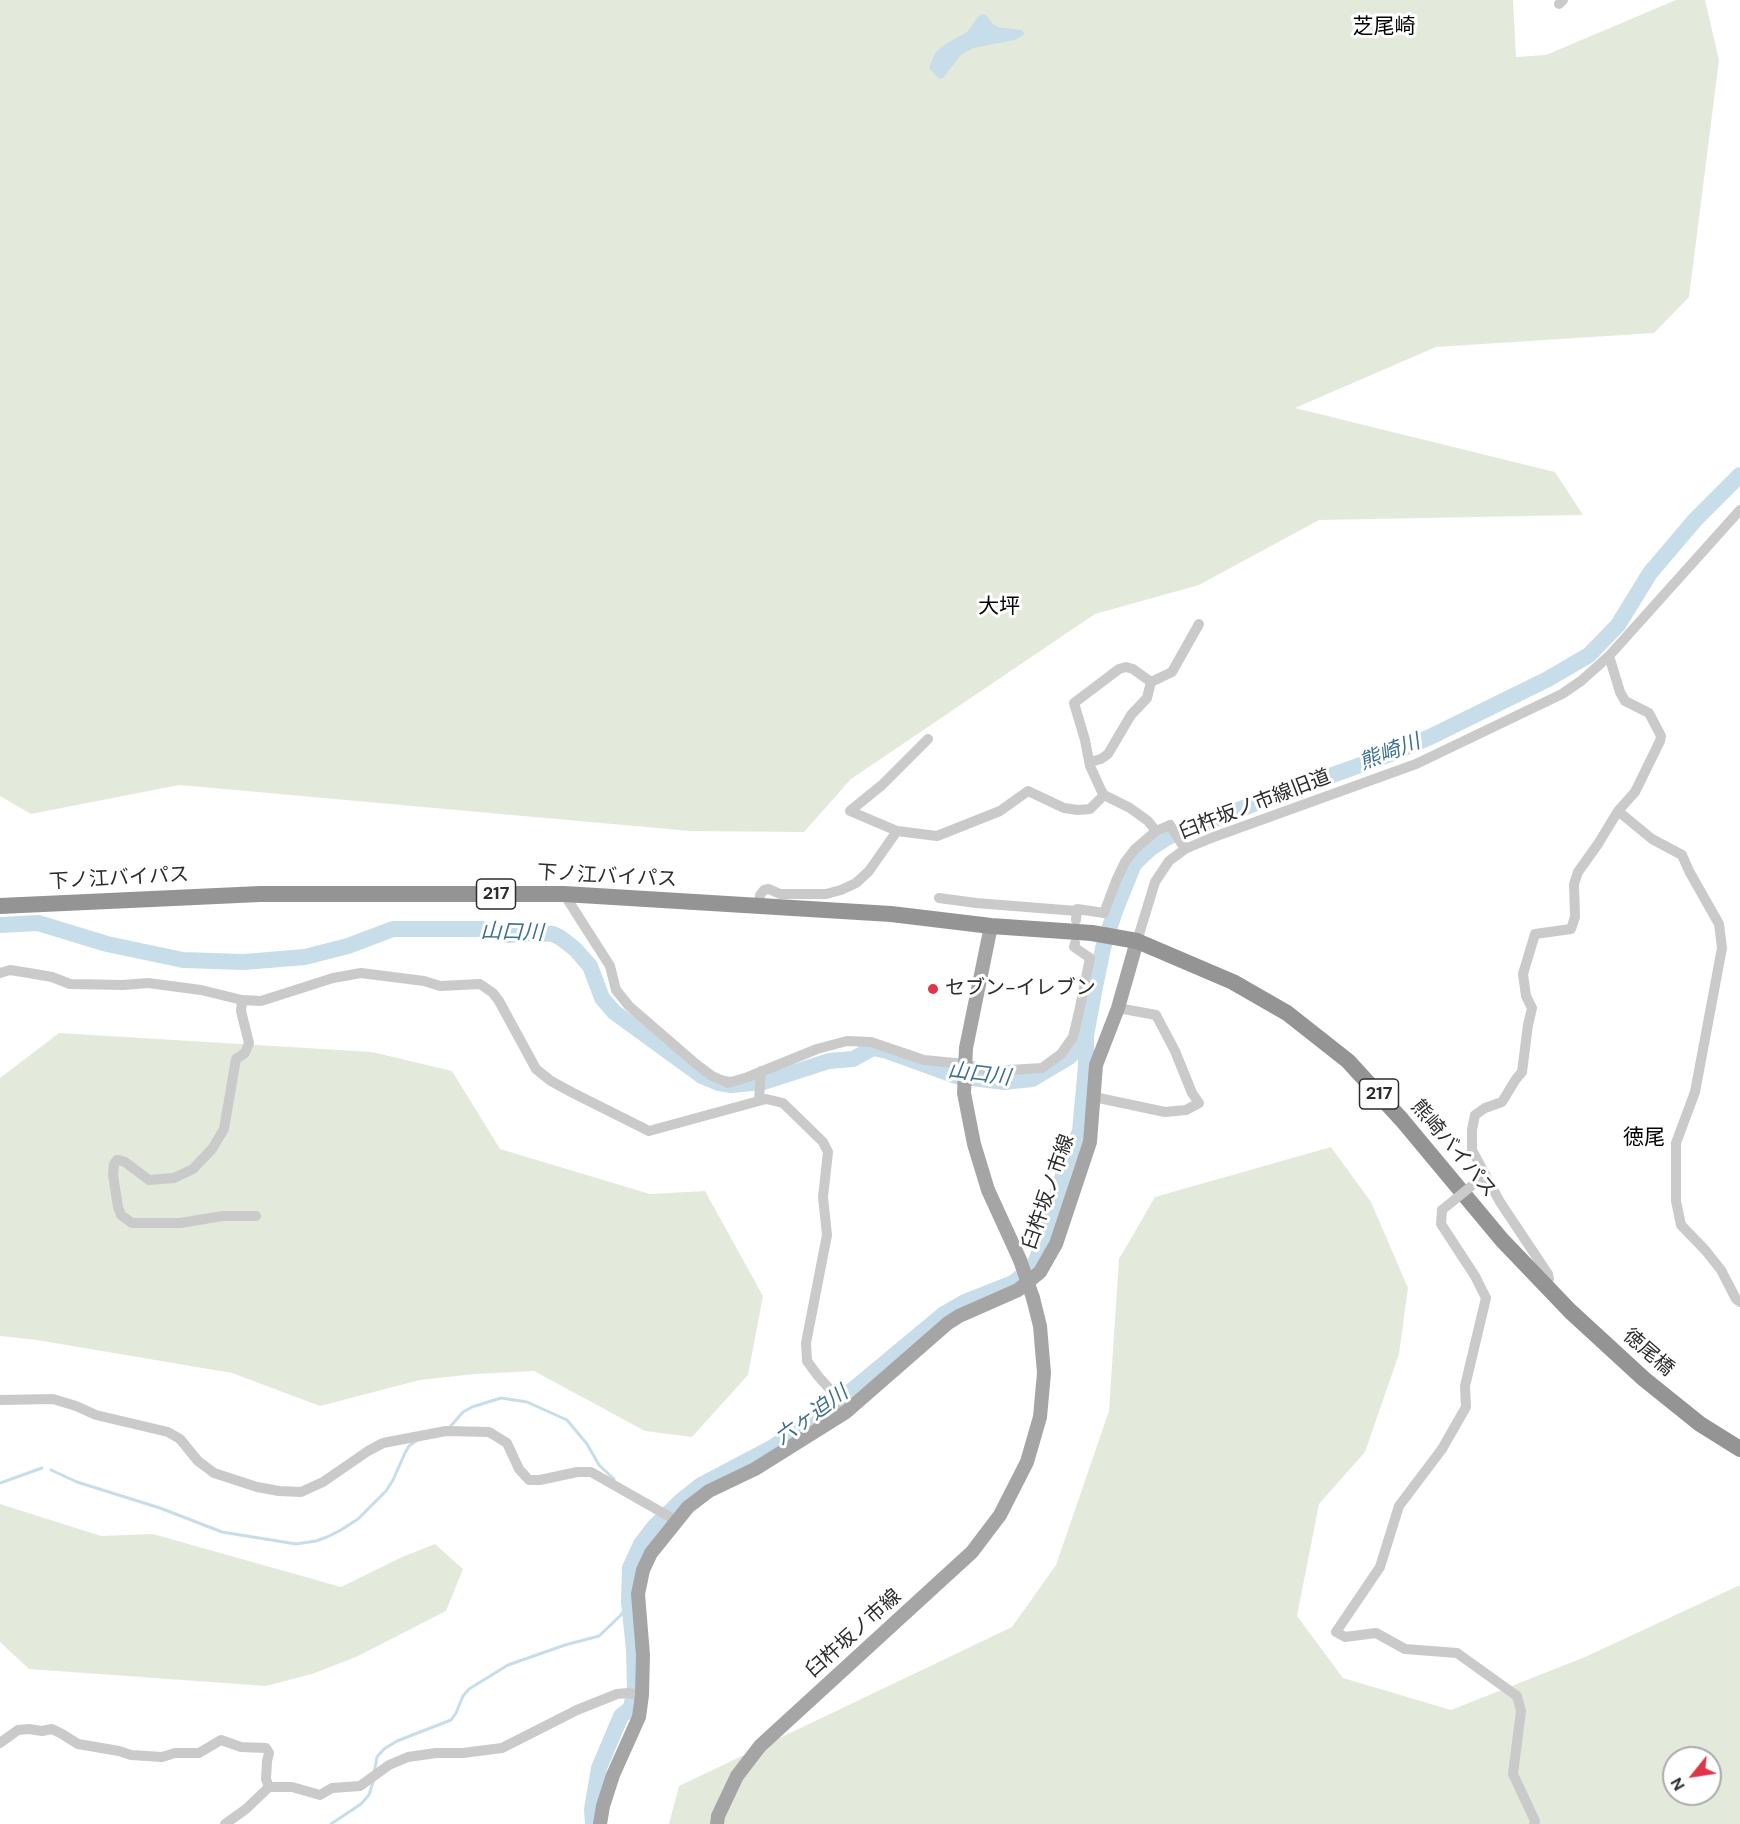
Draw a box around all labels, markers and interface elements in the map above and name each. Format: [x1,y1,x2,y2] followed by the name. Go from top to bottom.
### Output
[1353,14,1415,40] district label: 芝尾崎
[978,594,1020,620] district label: 大坪
[1356,730,1424,776] water label: 熊崎川
[1176,765,1334,845] street label: 臼杵坂ノ市線旧道
[536,861,678,893] street label: 下ノ江バイパス
[48,863,190,895] street label: 下ノ江バイパス
[476,879,516,909] road number: 217
[480,919,544,947] water label: 山口川
[945,977,1096,1001] place label: セブン-イレブン
[926,982,940,996] marker: セブン-イレブン
[946,1059,1012,1091] water label: 山口川
[1360,1079,1398,1109] road number: 217
[1405,1095,1501,1203] street label: 熊崎バイパス
[1623,1125,1665,1151] district label: 徳尾
[1018,1131,1080,1253] street label: 臼杵坂ノ市線
[1617,1324,1679,1382] street label: 徳尾橋
[771,1381,853,1451] water label: 六ヶ迫川
[801,1585,907,1683] street label: 臼杵坂ノ市線
[1662,1746,1722,1806] north arrow
[1666,1774,1690,1795] text: N

